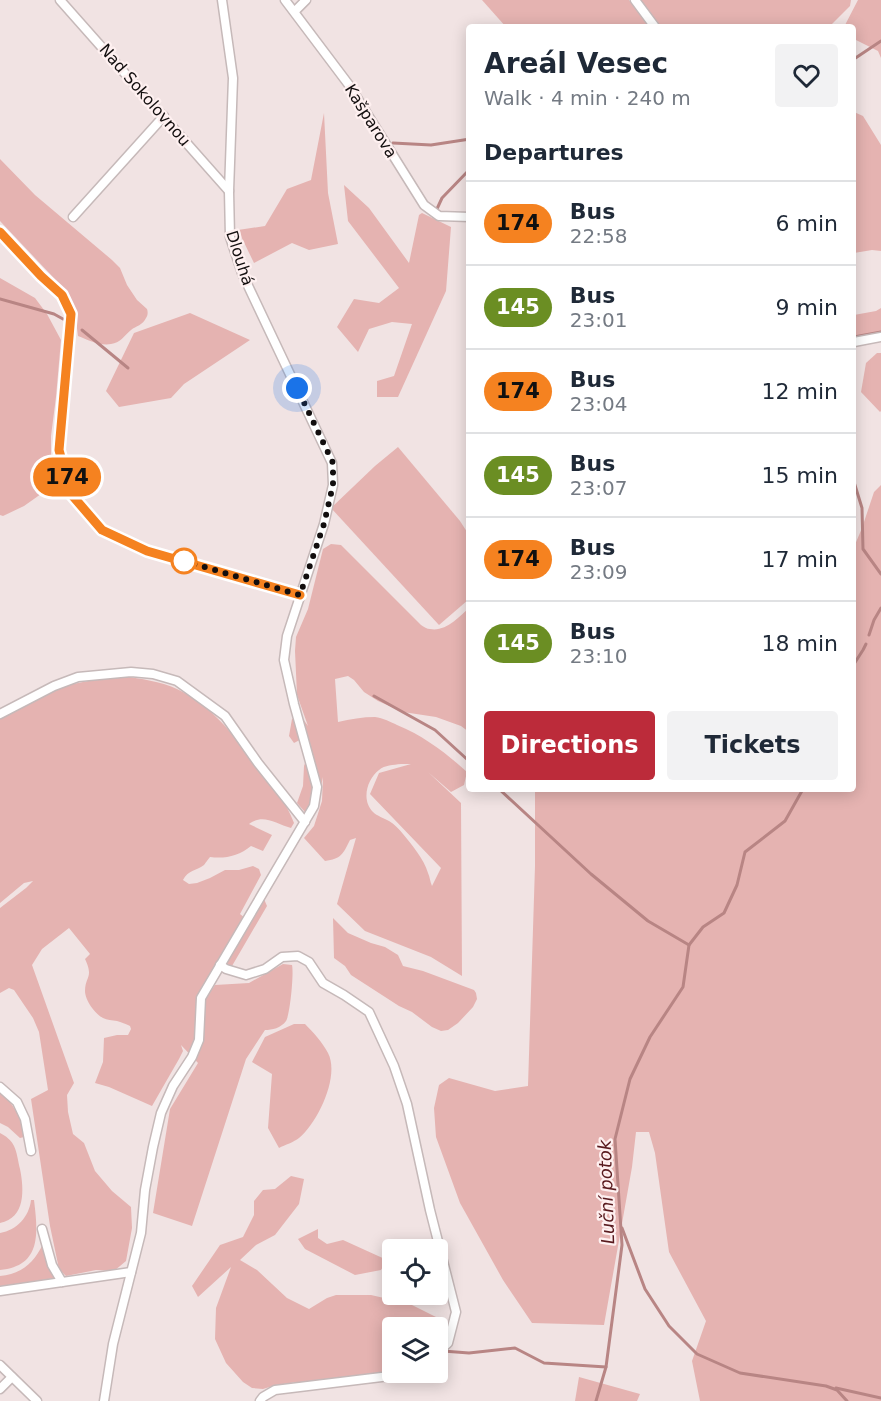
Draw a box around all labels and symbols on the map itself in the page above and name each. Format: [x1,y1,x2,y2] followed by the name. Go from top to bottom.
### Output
[95,40,195,150] street label: Nad Sokolovnou
[341,81,401,161] street label: Kašparova
[222,228,258,288] street label: Dlouhá
[282,373,312,403] your location
[32,458,101,496] line badge: 174
[171,548,197,574] unlabelled marker
[594,1138,618,1245] water label: Luční potok

